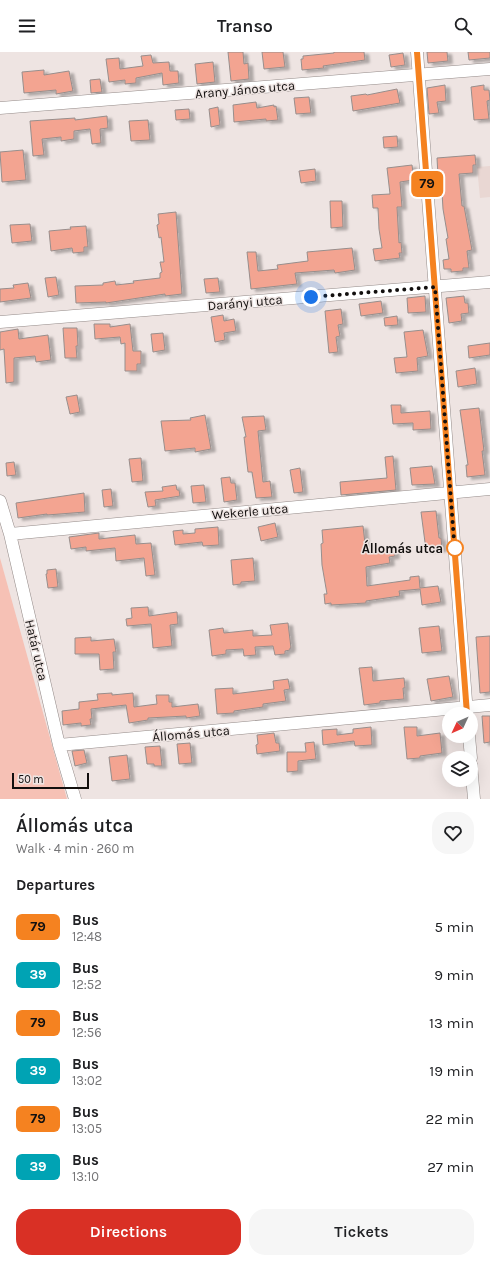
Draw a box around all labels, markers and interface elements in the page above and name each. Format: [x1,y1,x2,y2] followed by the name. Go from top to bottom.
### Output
[16,15,38,37] icon: menu
[217,15,273,37] text: Transo
[452,15,474,37] icon: search
[194,78,296,101] street label: Arany János utca
[409,171,445,197] line badge: 79
[419,175,435,192] text: 79
[301,287,321,307] your location
[207,292,283,313] street label: Darányi utca
[211,501,289,522] street label: Wekerle utca
[362,539,443,556] place label: Állomás utca
[446,539,464,557] marker: Állomás utca
[22,618,51,682] street label: Határ utca
[442,707,478,743] north arrow
[442,707,478,787] map controls
[152,721,230,744] street label: Állomás utca
[442,751,478,787] button: layers
[12,771,89,790] scale bar
[18,773,44,786] text: 50 m
[432,812,474,854] button: heart
[16,815,133,837] text: Állomás utca
[16,841,135,856] text: Walk · 4 min · 260 m
[16,876,95,894] text: Departures
[72,911,99,929] text: Bus
[30,918,46,935] text: 79
[434,918,474,936] text: 5 min
[72,929,102,944] text: 12:48
[72,959,99,977] text: Bus
[29,966,47,983] text: 39
[434,966,474,984] text: 9 min
[72,977,102,992] text: 12:52
[72,1007,99,1025] text: Bus
[30,1014,46,1031] text: 79
[429,1014,474,1032] text: 13 min
[72,1025,102,1040] text: 12:56
[72,1055,99,1073] text: Bus
[29,1062,47,1079] text: 39
[429,1062,474,1080] text: 19 min
[72,1073,102,1088] text: 13:02
[72,1103,99,1121] text: Bus
[30,1110,46,1127] text: 79
[425,1110,474,1128] text: 22 min
[72,1121,102,1136] text: 13:05
[72,1151,99,1169] text: Bus
[29,1158,47,1175] text: 39
[427,1158,474,1176] text: 27 min
[72,1169,99,1184] text: 13:10
[16,1209,241,1255] button: Directions
[249,1209,474,1255] button: Tickets

